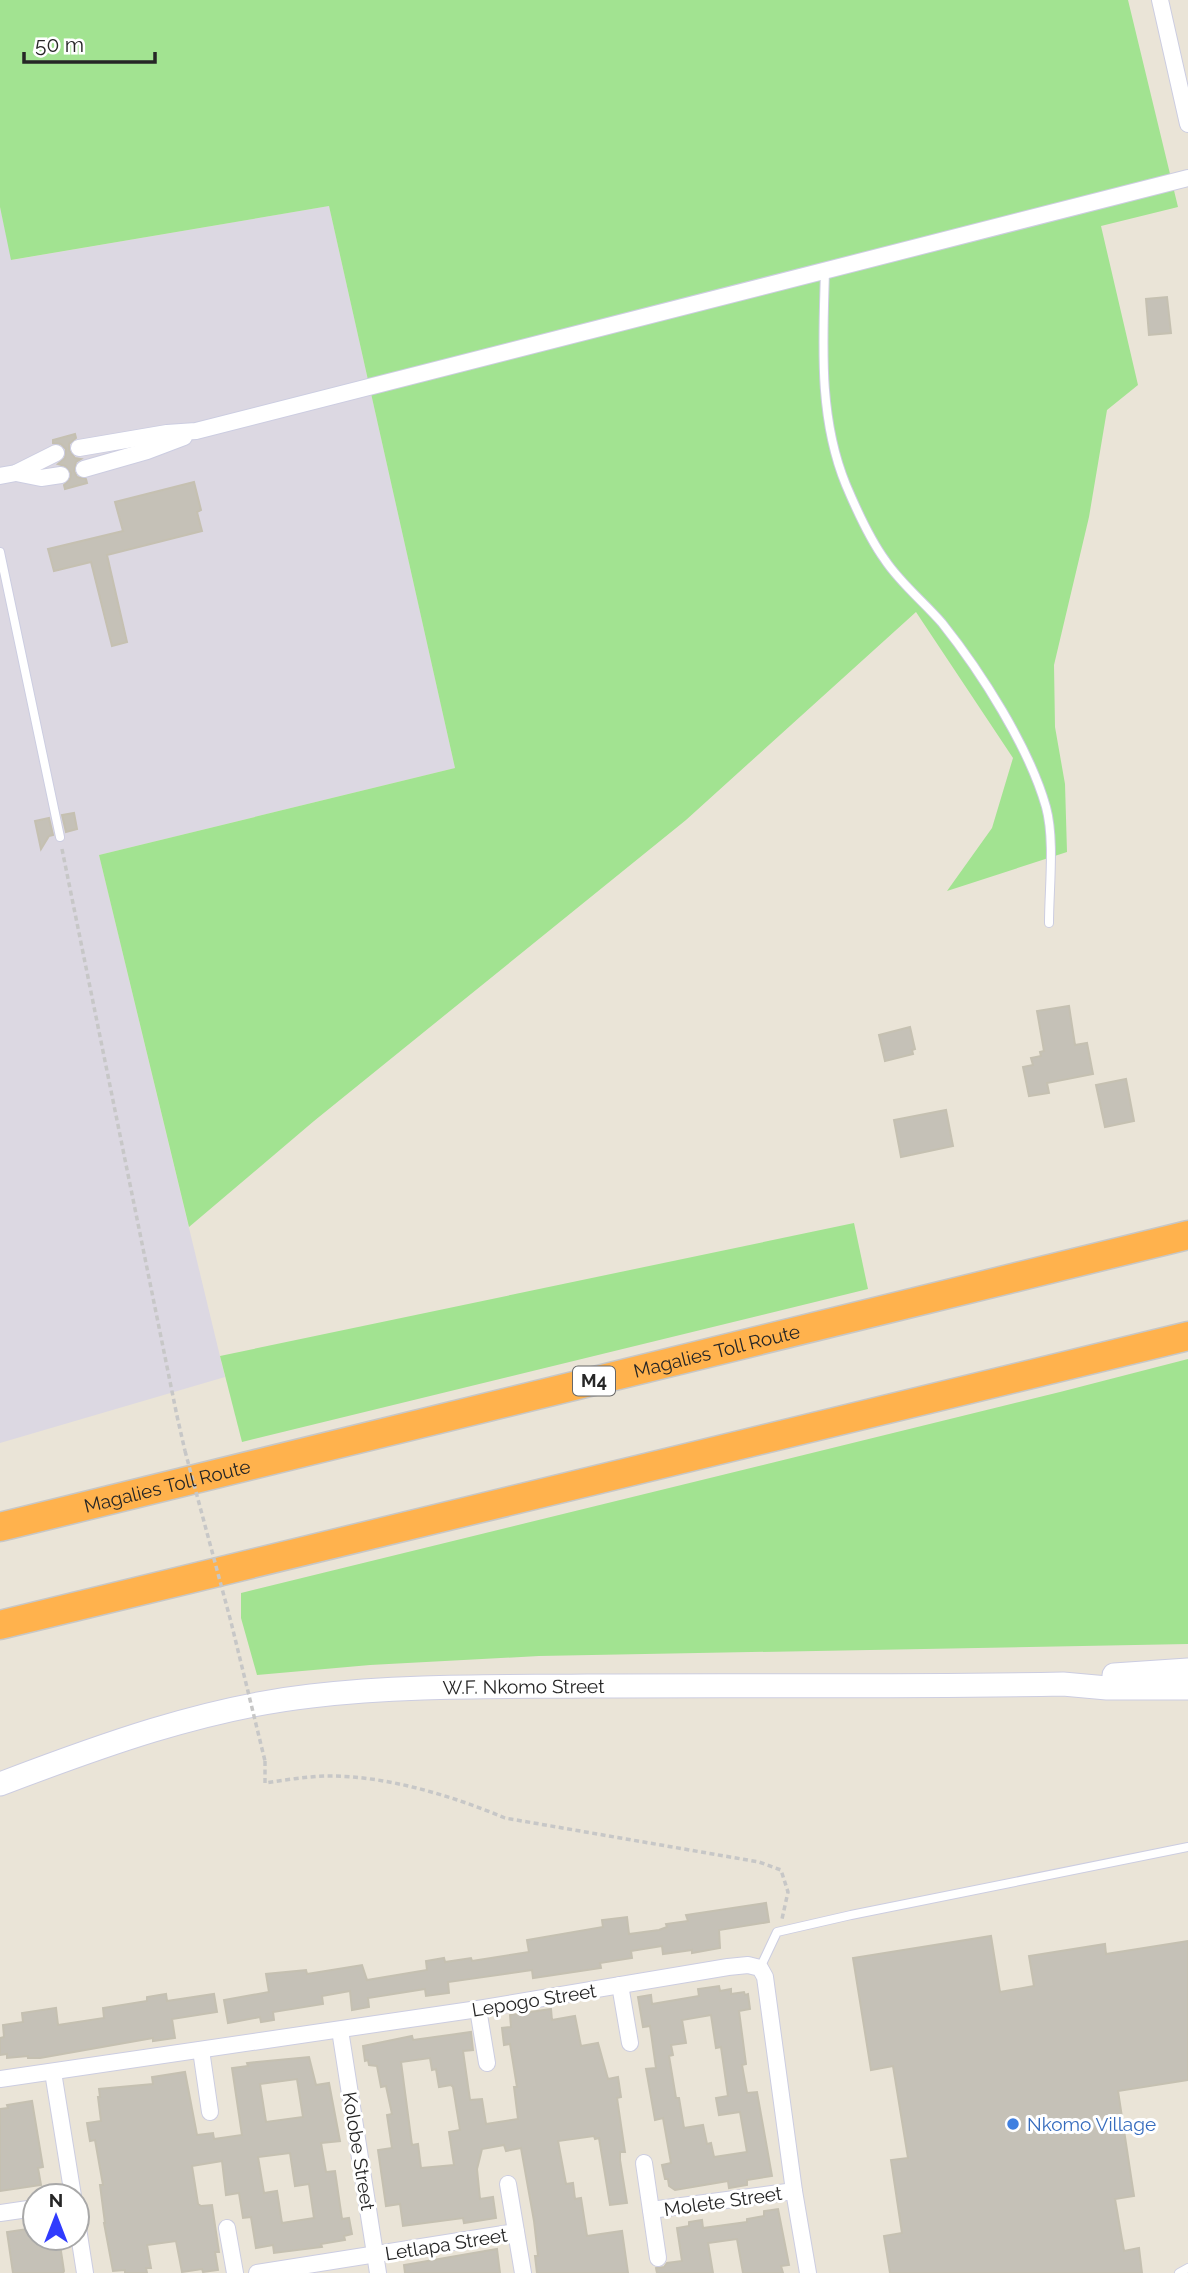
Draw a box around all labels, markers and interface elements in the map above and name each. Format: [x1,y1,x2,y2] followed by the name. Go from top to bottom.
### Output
[24,21,156,65] scale bar
[35,32,84,57] text: 50 m
[631,1320,802,1382] street label: Magalies Toll Route
[573,1366,615,1396] road number: M4
[82,1455,252,1517] street label: Magalies Toll Route
[442,1675,605,1698] street label: W.F. Nkomo Street
[470,1979,598,2021] street label: Lepogo Street
[339,2090,379,2213] street label: Kolobe Street
[1027,2113,1156,2135] place label: Nkomo Village
[1005,2116,1021,2132] marker: Nkomo Village
[21,2182,91,2252] north arrow
[663,2182,784,2220] street label: Molete Street
[49,2189,63,2211] text: N
[383,2223,509,2265] street label: Letlapa Street

